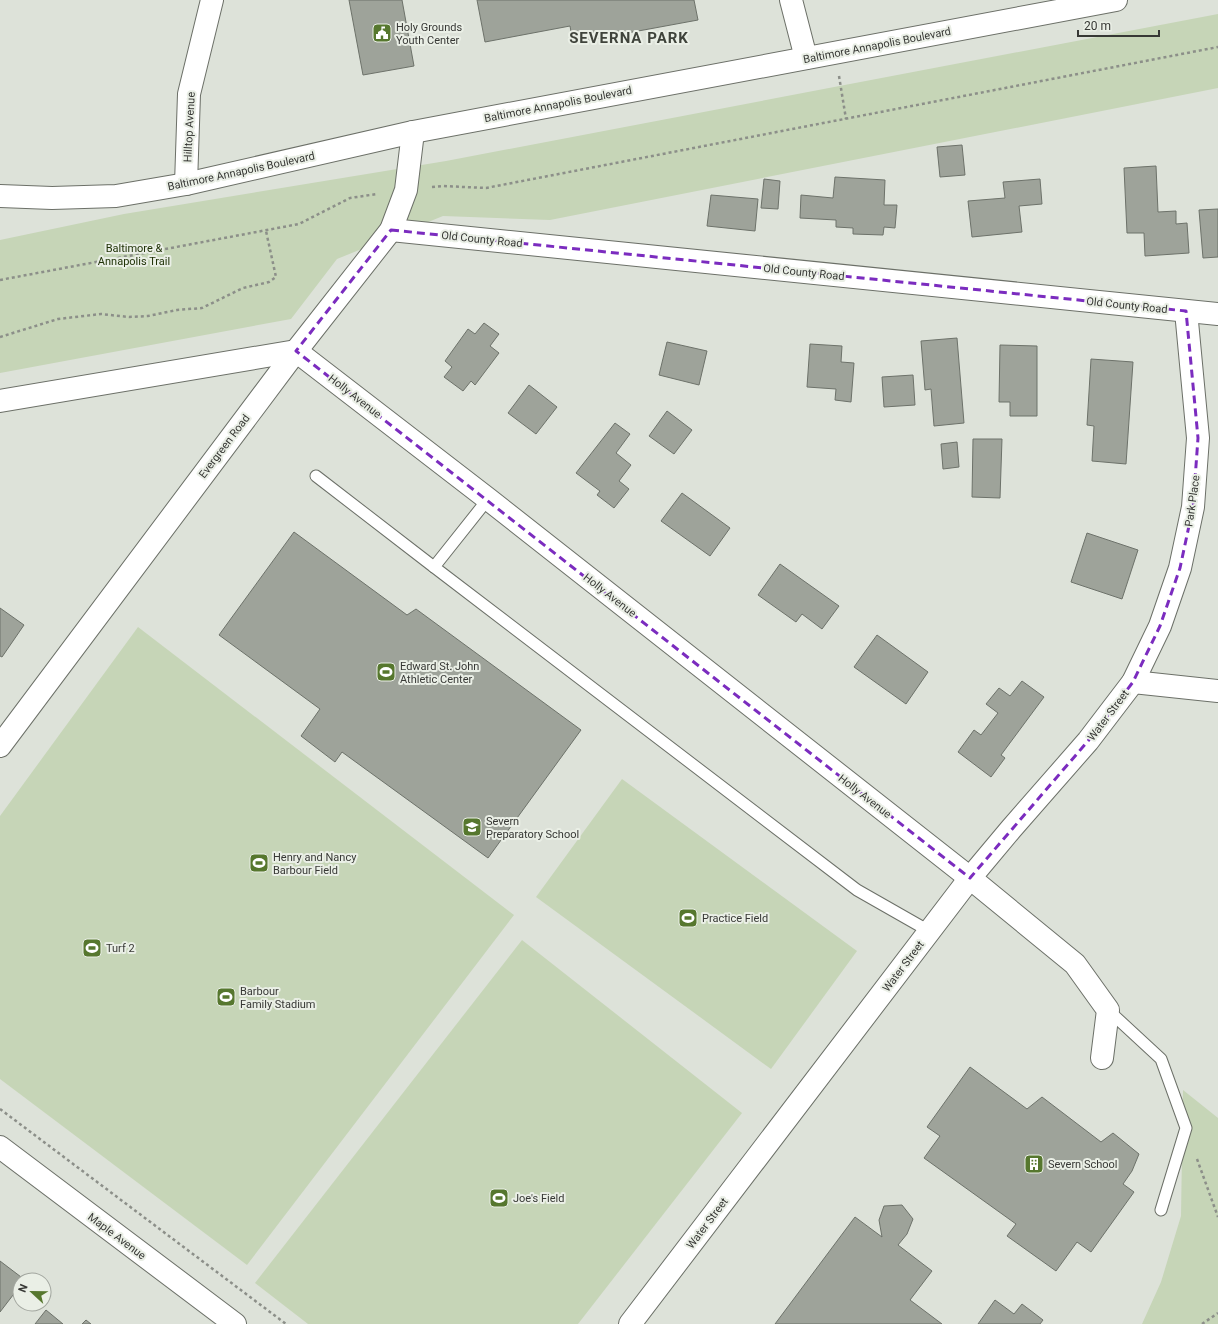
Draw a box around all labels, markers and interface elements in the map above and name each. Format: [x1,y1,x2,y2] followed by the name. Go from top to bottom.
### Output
[1078,12,1159,38] scale bar
[1084,19,1111,33] text: 20 m
[396,21,462,47] place label: Holy Grounds Youth Center
[371,22,393,44] public building icon: Holy Grounds Youth Center
[802,25,952,66] street label: Baltimore Annapolis Boulevard
[569,29,689,47] district label: SEVERNA PARK
[483,84,633,125] street label: Baltimore Annapolis Boulevard
[181,91,198,163] street label: Hilltop Avenue
[166,150,316,193] street label: Baltimore Annapolis Boulevard
[441,229,523,250] street label: Old County Road
[98,242,170,268] park label: Baltimore & Annapolis Trail
[763,262,845,283] street label: Old County Road
[1086,295,1168,316] street label: Old County Road
[326,372,384,421] street label: Holly Avenue
[196,412,253,481] street label: Evergreen Road
[1182,474,1203,528] street label: Park Place
[581,571,639,620] street label: Holly Avenue
[400,660,479,686] place label: Edward St. John Athletic Center
[375,661,397,683] sports icon: Edward St. John Athletic Center
[1085,687,1132,743] street label: Water Street
[836,772,894,821] street label: Holly Avenue
[486,815,579,841] place label: Severn Preparatory School
[461,816,483,838] school or university icon: Severn Preparatory School
[273,851,357,877] place label: Henry and Nancy Barbour Field
[248,852,270,874] sports icon: Henry and Nancy Barbour Field
[677,907,699,929] sports icon: Practice Field
[702,912,768,925] place label: Practice Field
[81,937,103,959] sports icon: Turf 2
[880,938,927,994] street label: Water Street
[106,942,135,955] place label: Turf 2
[240,985,316,1011] place label: Barbour Family Stadium
[215,986,237,1008] sports icon: Barbour Family Stadium
[1023,1153,1045,1175] building icon: Severn School
[1048,1158,1118,1171] place label: Severn School
[488,1187,510,1209] sports icon: Joe's Field
[513,1192,564,1205] place label: Joe's Field
[684,1195,731,1251] street label: Water Street
[85,1210,148,1262] street label: Maple Avenue
[12,1272,52,1312] north arrow
[16,1282,31,1294] text: N

